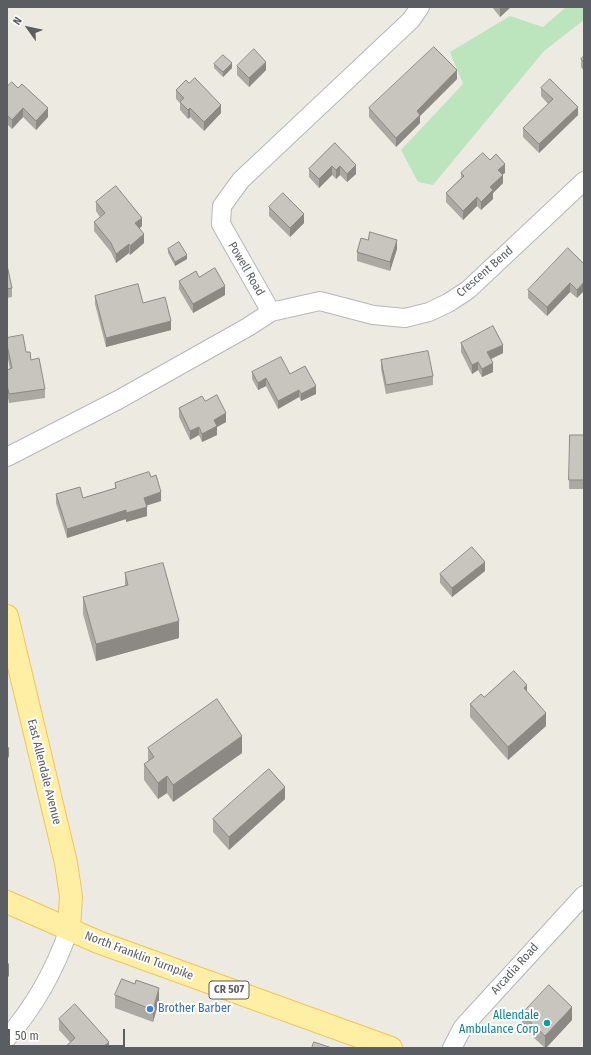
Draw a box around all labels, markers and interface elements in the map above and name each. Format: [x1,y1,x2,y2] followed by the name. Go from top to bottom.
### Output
[8,8,48,48] north arrow
[10,15,25,27] text: N
[225,239,267,299] street label: Powell Road
[454,244,516,300] street label: Crescent Bend
[24,718,64,826] street label: East Allendale Avenue
[83,929,195,983] street label: North Franklin Turnpike
[488,940,542,998] street label: Arcadia Road
[209,981,249,999] road number: CR 507
[158,1002,231,1016] place label: Brother Barber
[145,1004,155,1014] marker: Brother Barber
[459,1009,539,1037] place label: Allendale Ambulance Corp
[542,1018,552,1028] marker: Allendale Ambulance Corp
[10,1021,127,1047] scale bar
[15,1029,39,1043] text: 50 m

